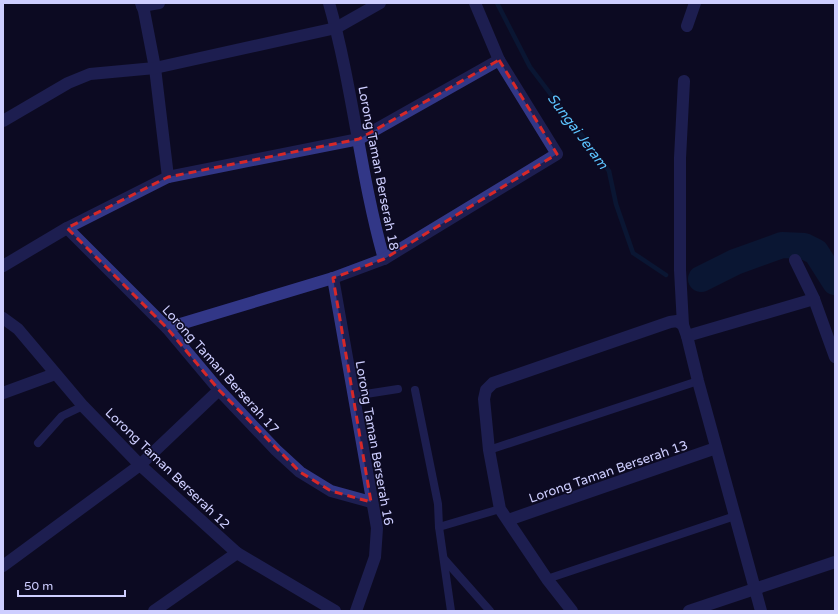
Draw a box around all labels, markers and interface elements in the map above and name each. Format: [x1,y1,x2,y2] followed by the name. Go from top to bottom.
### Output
[354,85,402,252] street label: Lorong Taman Berserah 18
[544,90,612,173] water label: Sungai Jeram
[158,302,282,437] street label: Lorong Taman Berserah 17
[352,360,396,527] street label: Lorong Taman Berserah 16
[102,405,233,533] street label: Lorong Taman Berserah 12
[527,437,690,507] street label: Lorong Taman Berserah 13
[18,572,125,598] scale bar
[24,579,53,593] text: 50 m

